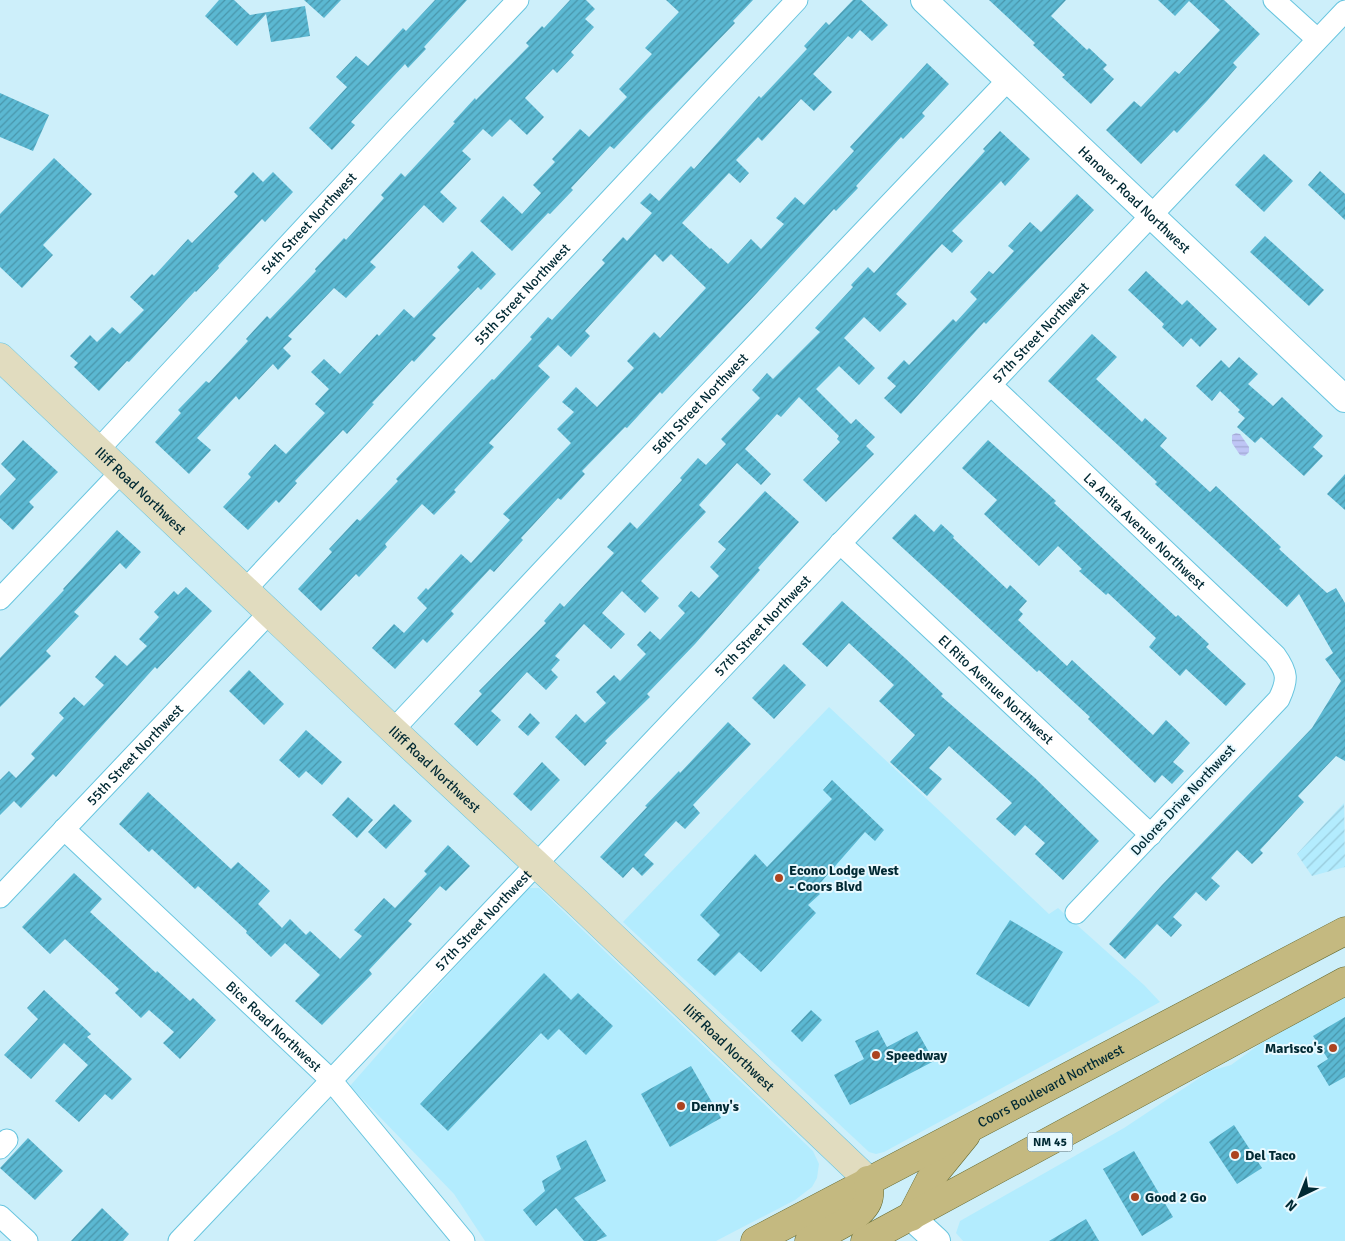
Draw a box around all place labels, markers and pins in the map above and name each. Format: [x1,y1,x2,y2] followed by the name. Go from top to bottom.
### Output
[789,862,900,895] place label: Econo Lodge West - Coors Blvd
[773,872,785,884] marker: Econo Lodge West - Coors Blvd
[1265,1040,1323,1057] place label: Marisco's
[1327,1042,1339,1054] marker: Marisco's
[886,1047,947,1064] place label: Speedway
[870,1049,882,1061] marker: Speedway
[691,1098,739,1115] place label: Denny's
[675,1100,687,1112] marker: Denny's
[1245,1147,1296,1164] place label: Del Taco
[1229,1149,1241,1161] marker: Del Taco
[1145,1189,1207,1206] place label: Good 2 Go
[1129,1191,1141,1203] marker: Good 2 Go

